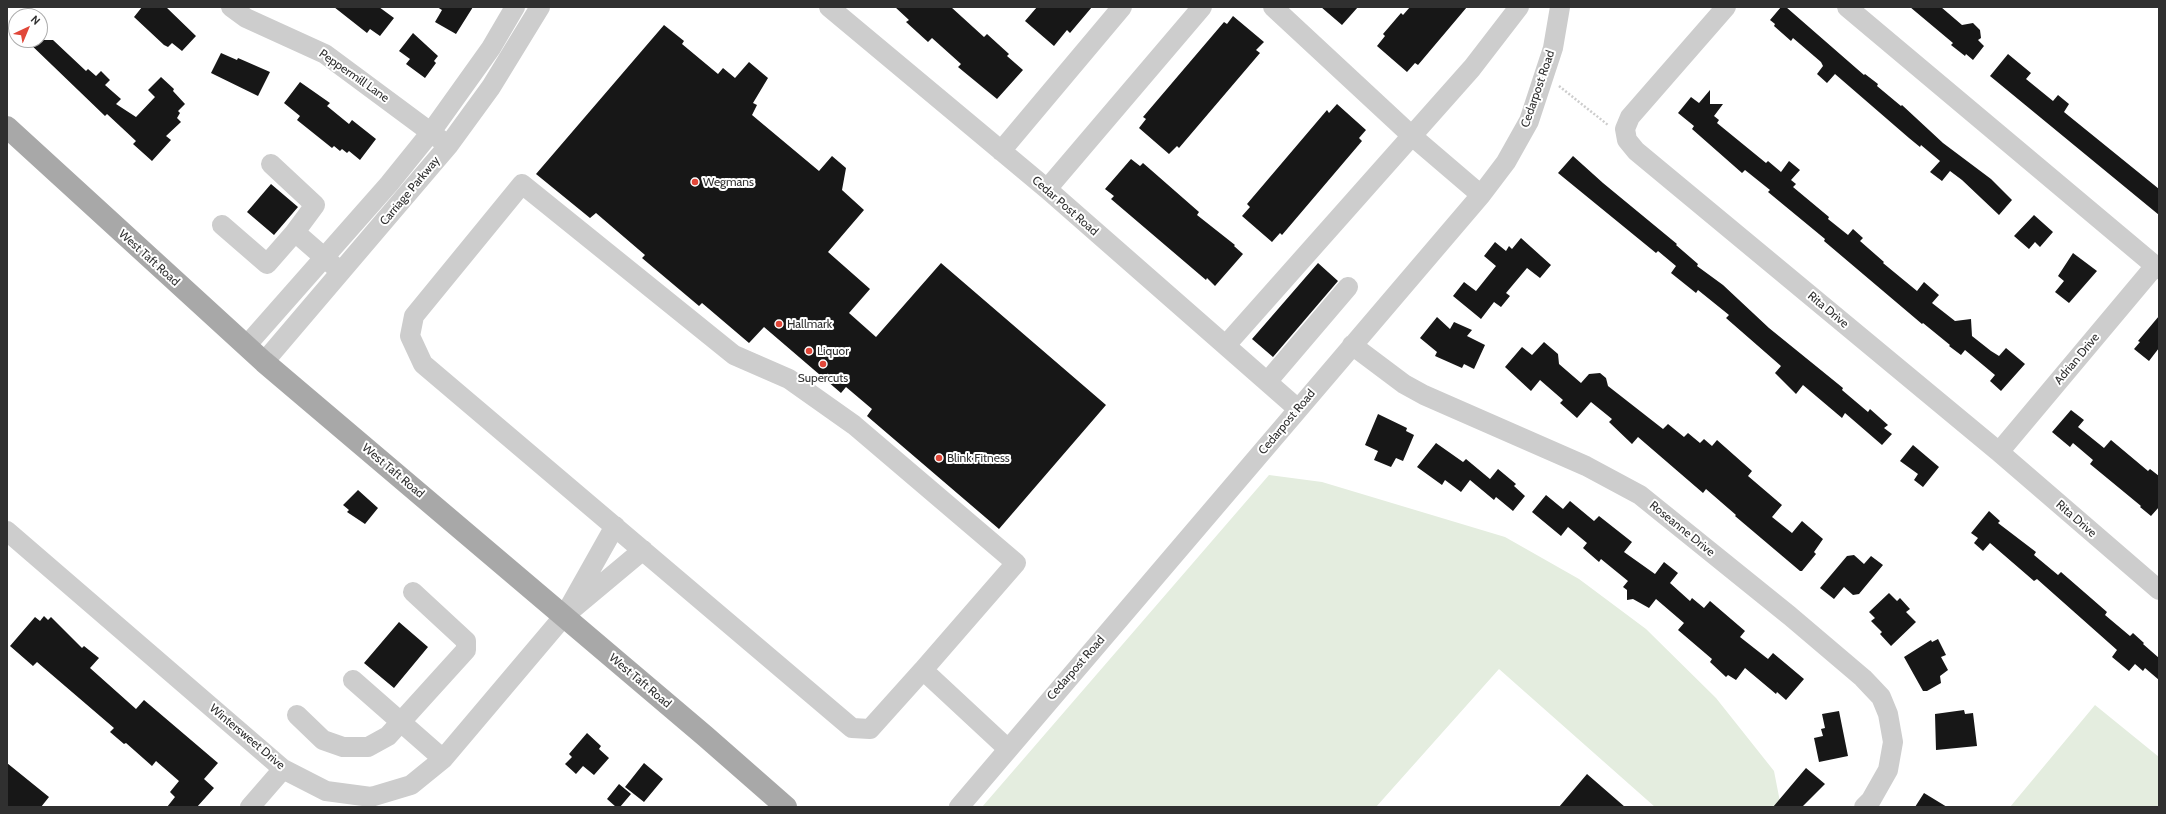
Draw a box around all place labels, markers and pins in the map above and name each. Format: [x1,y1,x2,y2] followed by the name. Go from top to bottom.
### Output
[703,175,754,189] place label: Wegmans
[690,177,700,187] marker: Wegmans
[787,317,832,331] place label: Hallmark
[774,319,784,329] marker: Hallmark
[817,344,849,358] place label: Liquor
[804,346,814,356] marker: Liquor
[818,359,828,369] marker: Supercuts
[798,371,848,385] place label: Supercuts
[947,451,1010,465] place label: Blink Fitness
[934,453,944,463] marker: Blink Fitness

